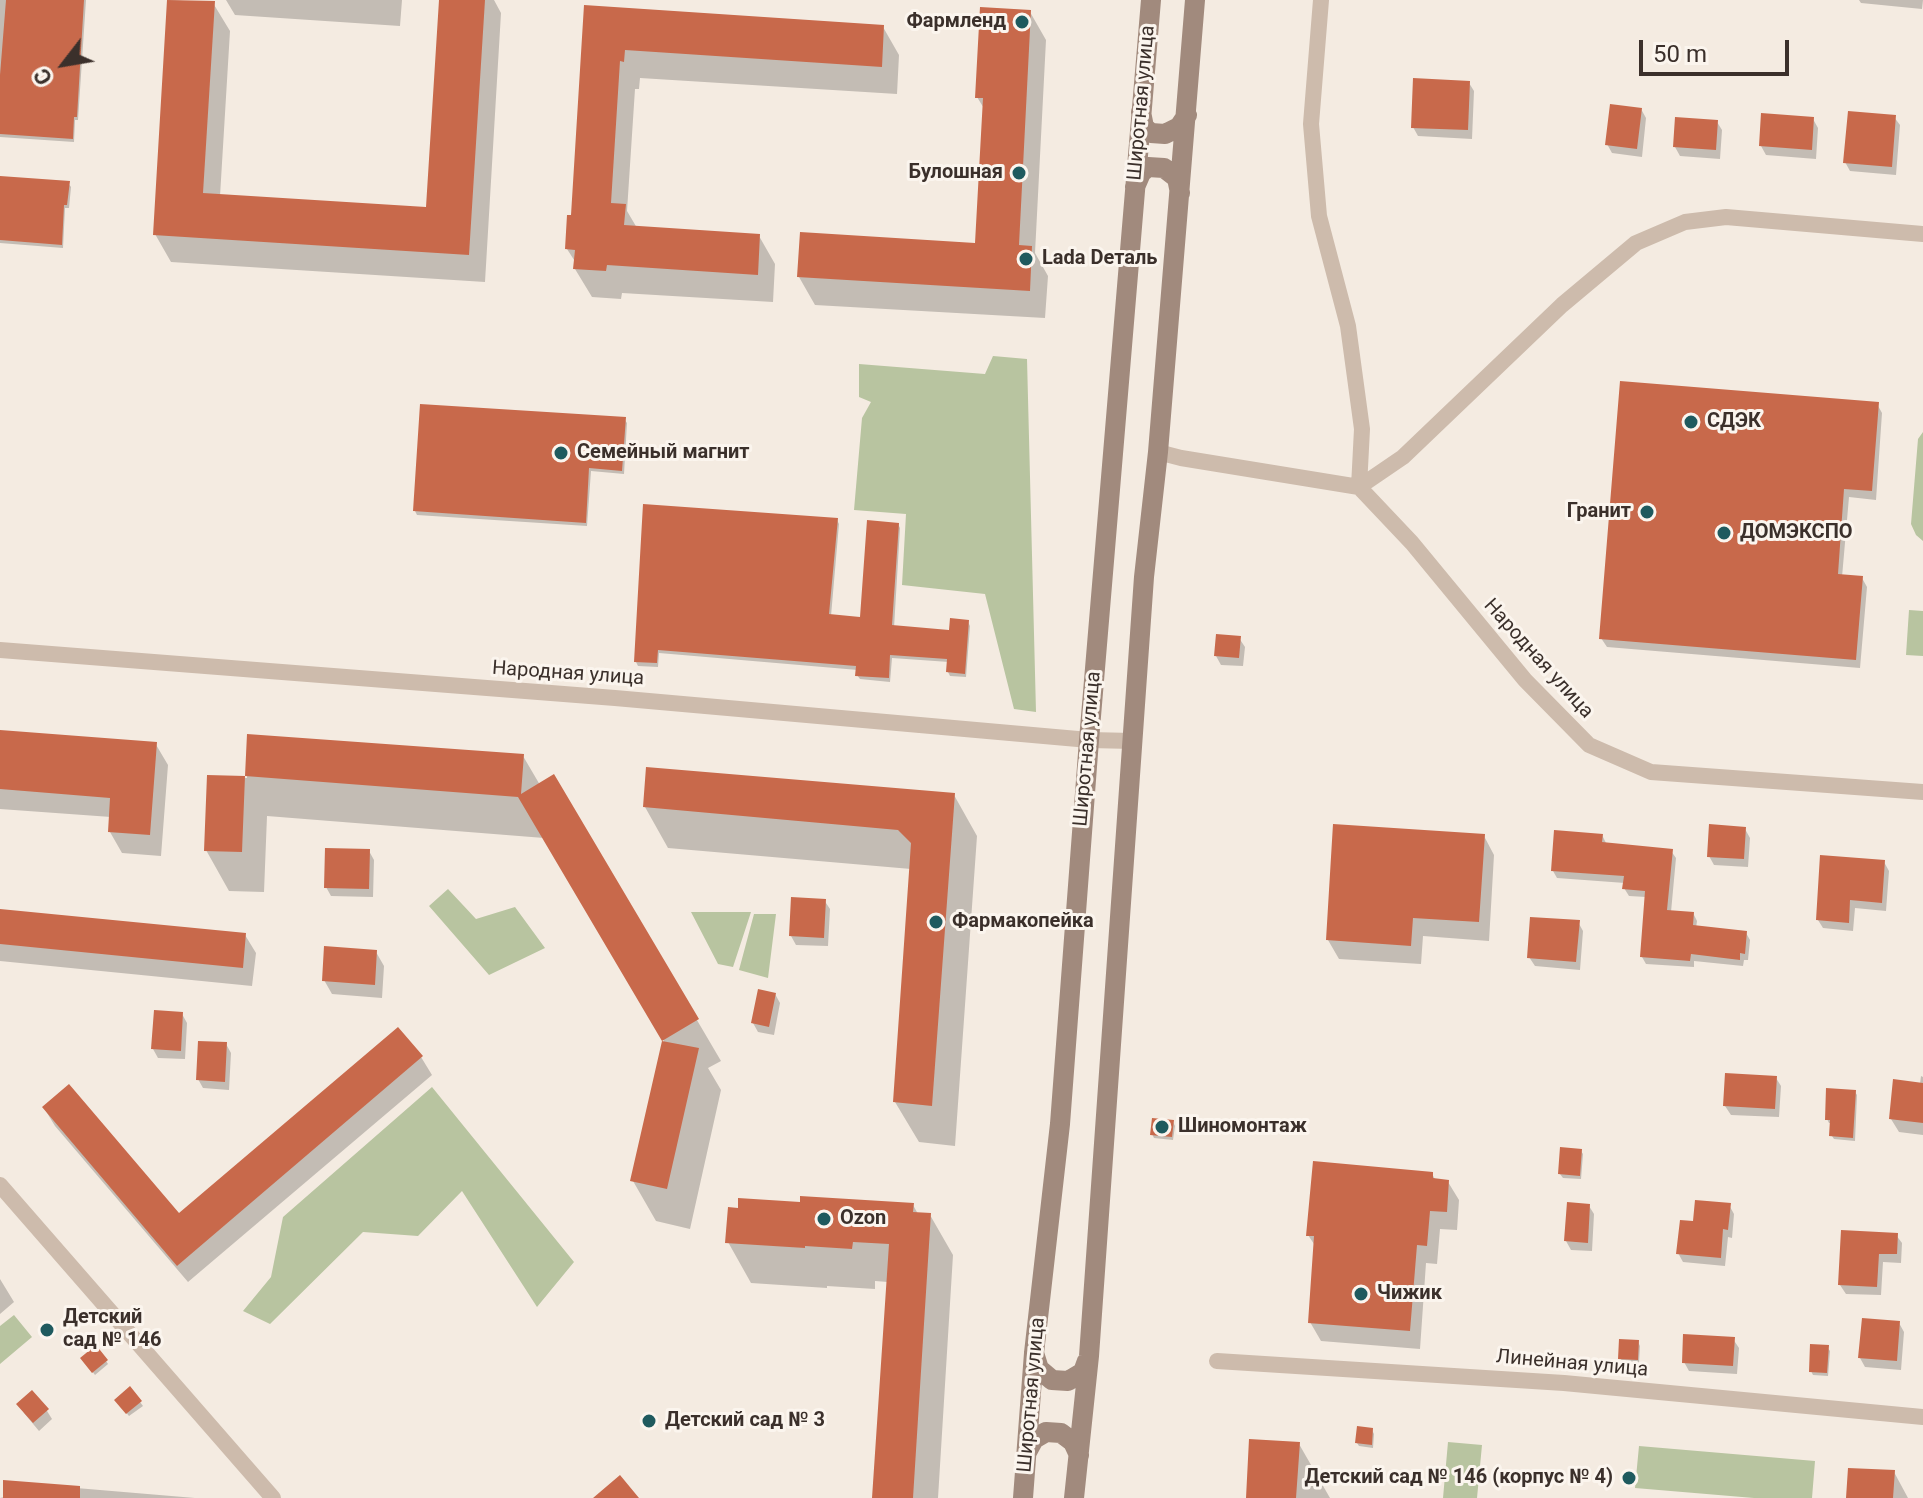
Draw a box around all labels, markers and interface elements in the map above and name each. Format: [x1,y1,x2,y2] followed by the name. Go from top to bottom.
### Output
[906,10,1006,34] place label: Фармленд
[1013,13,1031,31] marker: Фармленд
[24,24,104,104] north arrow
[1123,24,1161,182] street label: Широтная улица
[1643,24,1793,74] scale bar
[1653,40,1707,68] text: 50 m
[29,64,57,89] text: С
[908,161,1003,185] place label: Булошная
[1010,164,1028,182] marker: Булошная
[1042,247,1157,271] place label: Lada Dеталь
[1017,250,1035,268] marker: Lada Dеталь
[1707,410,1761,434] place label: СДЭК
[1682,413,1700,431] marker: СДЭК
[577,441,750,465] place label: Семейный магнит
[552,444,570,462] marker: Семейный магнит
[1567,500,1631,524] place label: Гранит
[1638,503,1656,521] marker: Гранит
[1740,521,1853,545] place label: ДОМЭКСПО
[1715,524,1733,542] marker: ДОМЭКСПО
[1478,594,1598,724] street label: Народная улица
[491,657,645,691] street label: Народная улица
[1069,670,1107,828] street label: Широтная улица
[952,910,1094,934] place label: Фармакопейка
[927,913,945,931] marker: Фармакопейка
[1178,1115,1307,1139] place label: Шиномонтаж
[1153,1118,1171,1136] marker: Шиномонтаж
[840,1207,886,1231] place label: Ozon
[815,1210,833,1228] marker: Ozon
[1377,1282,1442,1306] place label: Чижик
[1352,1285,1370,1303] marker: Чижик
[63,1306,161,1353] place label: Детский сад № 146
[1013,1316,1051,1474] street label: Широтная улица
[38,1321,56,1339] marker: Детский сад № 146
[1495,1345,1649,1383] street label: Линейная улица
[665,1409,825,1433] place label: Детский сад № 3
[640,1412,658,1430] marker: Детский сад № 3
[1304,1466,1613,1490] place label: Детский сад № 146 (корпус № 4)
[1620,1469,1638,1487] marker: Детский сад № 146 (корпус № 4)

